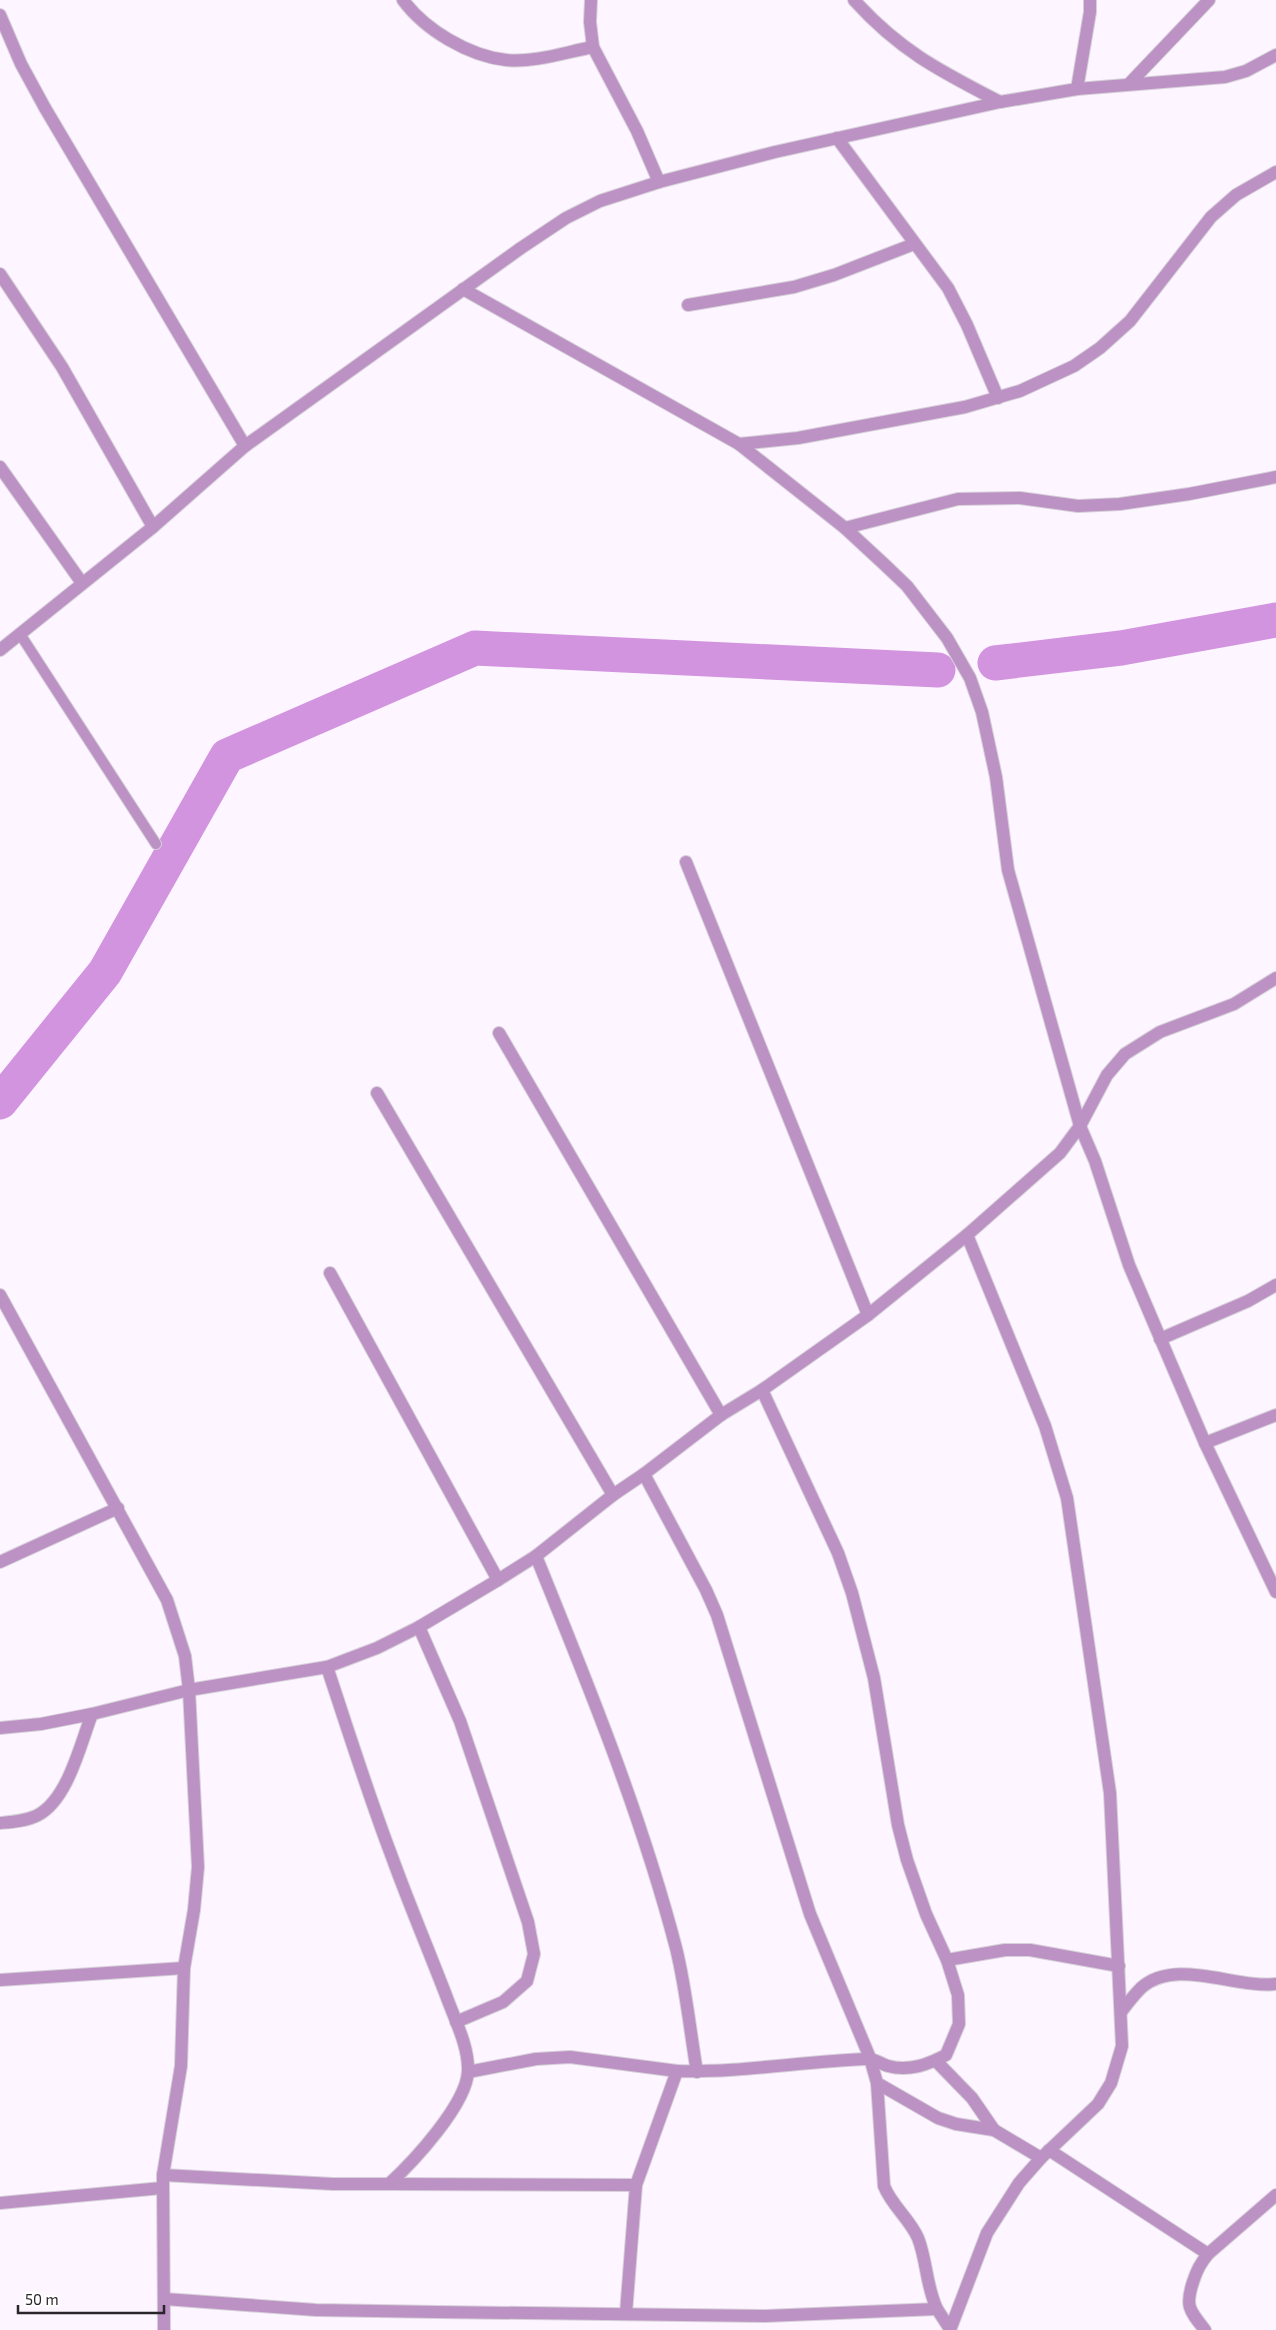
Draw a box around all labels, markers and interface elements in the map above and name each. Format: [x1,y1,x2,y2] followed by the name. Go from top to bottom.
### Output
[18,2282,164,2314] scale bar
[25,2290,59,2308] text: 50 m

